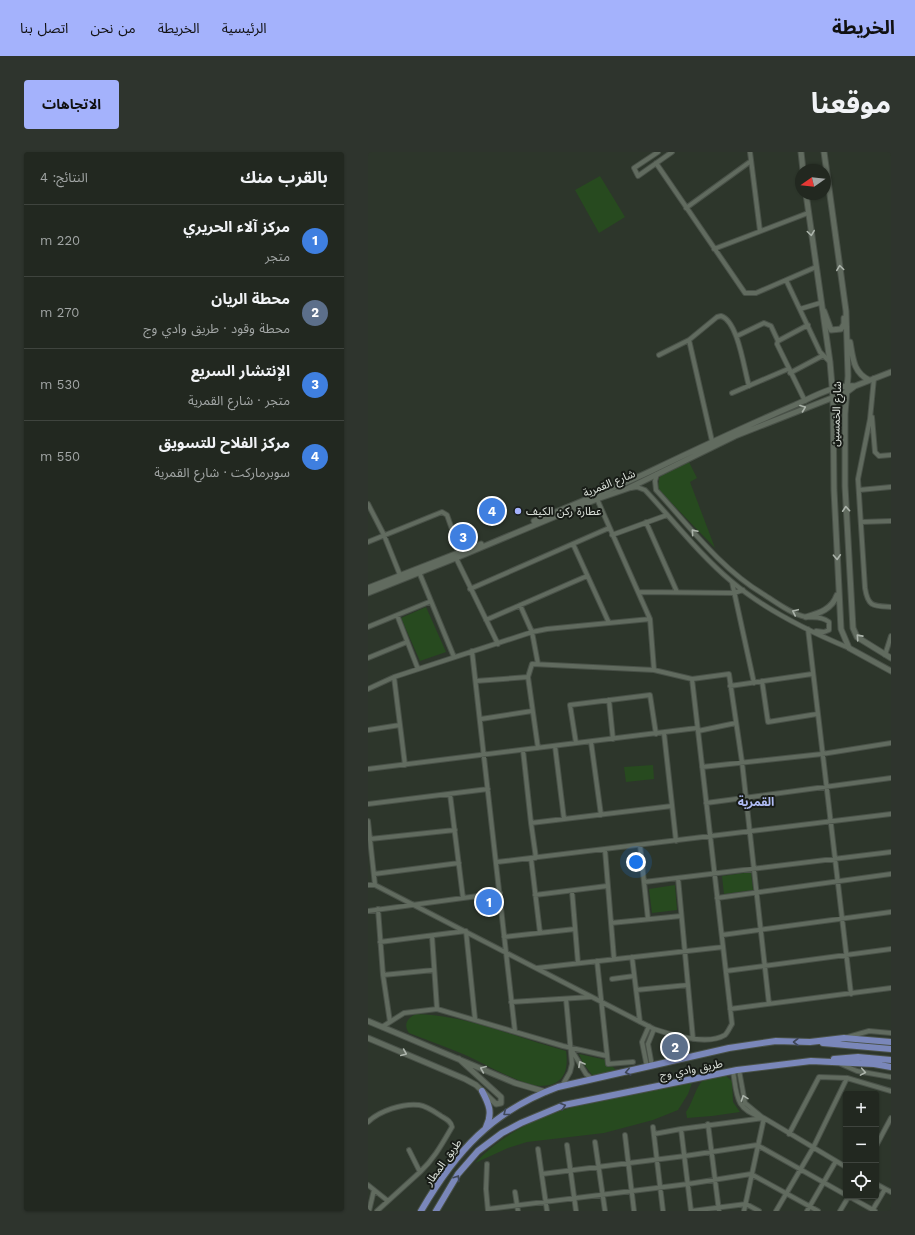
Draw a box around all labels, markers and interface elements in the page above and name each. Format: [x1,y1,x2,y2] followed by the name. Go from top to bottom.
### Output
[832,16,895,39] text: الخريطة
[20,20,68,36] text: اتصل بنا
[90,20,136,36] text: من نحن
[158,20,200,36] text: الخريطة
[222,20,267,36] text: الرئيسية
[24,80,119,129] button: الاتجاهات
[811,87,891,120] text: موقعنا
[795,164,831,200] north arrow
[240,167,328,187] text: بالقرب منك
[40,170,88,185] text: النتائج: 4
[183,218,290,236] text: مركز آلاء الحريري
[806,230,815,236] one-way arrow
[40,233,80,248] text: 220 m
[312,233,318,248] text: 1
[265,249,290,264] text: متجر
[836,265,845,271] one-way arrow
[211,290,290,308] text: محطة الريان
[40,305,79,320] text: 270 m
[311,305,319,320] text: 2
[143,321,290,336] text: محطة وقود · طريق وادي وج
[191,362,290,380] text: الإنتشار السريع
[40,377,80,392] text: 530 m
[311,377,319,392] text: 3
[829,381,845,447] street label: شارع الخمسين
[188,393,290,408] text: متجر · شارع القمرية
[800,404,807,412] one-way arrow
[159,434,290,452] text: مركز الفلاح للتسويق
[40,449,80,464] text: 550 m
[311,449,319,464] text: 4
[154,465,290,480] text: سوبرماركت · شارع القمرية
[581,467,638,501] street label: شارع القمرية
[479,496,505,526] pin: 4
[526,505,602,518] place label: عطارة ركن الكيف
[513,506,523,516] marker: عطارة ركن الكيف
[842,506,851,512] one-way arrow
[450,522,476,552] pin: 3
[692,529,699,536] one-way arrow
[832,554,841,560] one-way arrow
[791,609,799,617] one-way arrow
[856,634,864,642] one-way arrow
[738,795,774,809] district label: القمرية
[626,852,646,872] your location
[476,887,502,917] pin: 1
[662,1032,688,1062] pin: 2
[793,1038,799,1046] one-way arrow
[400,1048,407,1056] one-way arrow
[658,1057,724,1085] street label: طريق وادي وج
[578,1061,585,1068] one-way arrow
[479,1066,487,1074] one-way arrow
[624,1067,631,1075] one-way arrow
[860,1067,866,1076] one-way arrow
[843,1091,879,1199] map controls
[843,1091,879,1127] button: +
[741,1095,749,1102] one-way arrow
[560,1102,567,1111] one-way arrow
[503,1108,510,1115] one-way arrow
[843,1127,879,1163] button: −
[422,1137,465,1189] street label: طريق المطار
[843,1163,879,1199] button: locate
[452,1175,459,1182] one-way arrow

